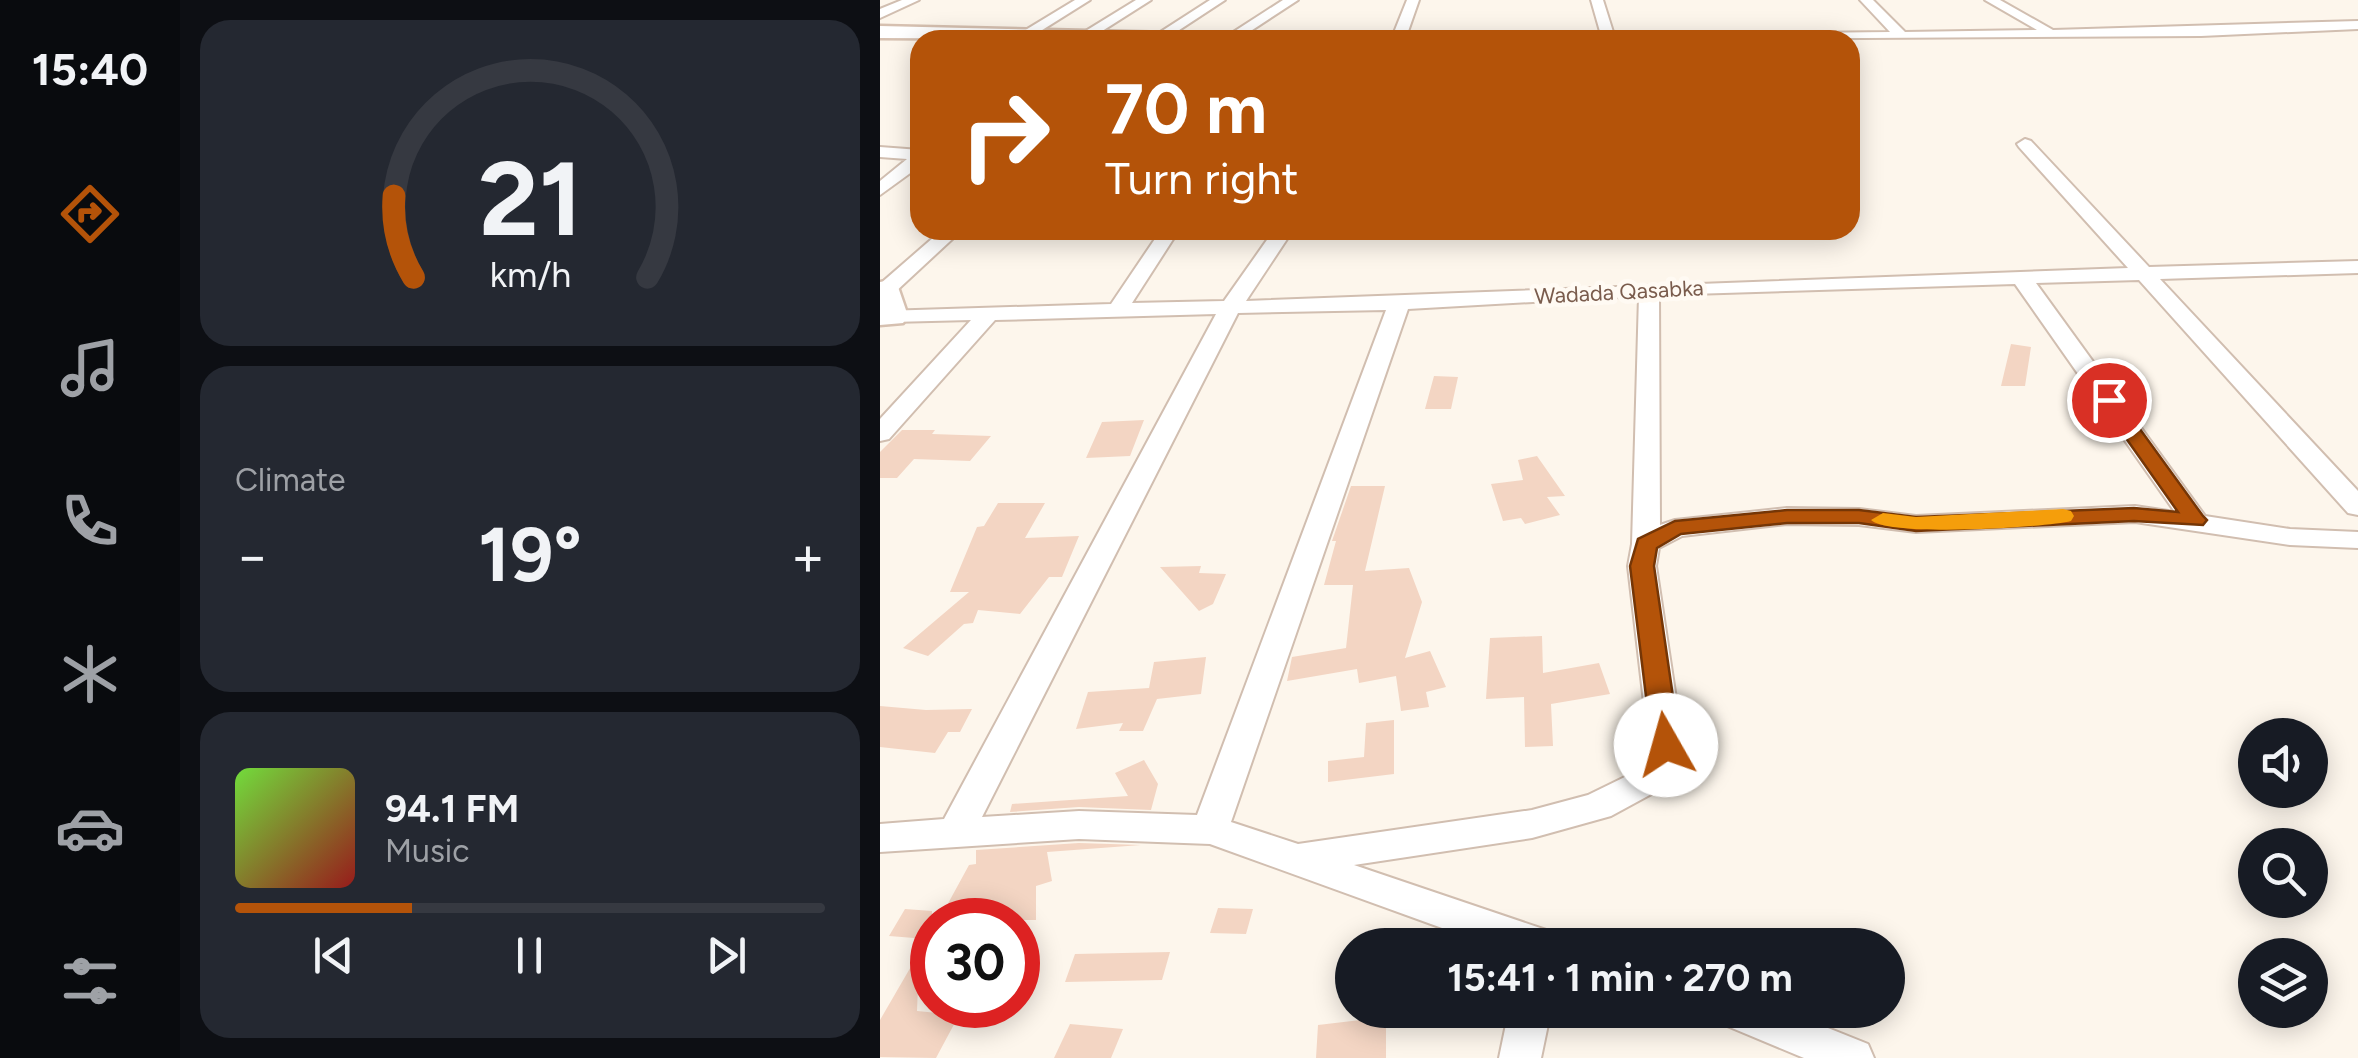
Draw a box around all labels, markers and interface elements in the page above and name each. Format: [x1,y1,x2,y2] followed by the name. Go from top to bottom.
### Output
[32,42,148,96] text: 15:40
[1105,66,1267,151] text: 70 m
[940,70,1070,200] icon: right
[478,136,582,261] text: 21
[1105,151,1298,205] text: Turn right
[55,179,125,249] icon: directions
[489,253,571,296] text: km/h
[1534,274,1704,310] street label: Wadada Qasabka
[55,333,125,403] icon: music
[2067,358,2152,443] pin
[2082,373,2137,428] icon: arrive
[235,461,346,499] text: Climate
[55,486,125,556] icon: phone
[478,510,582,600] text: 19°
[235,523,269,589] text: −
[791,523,825,589] text: +
[55,639,125,709] icon: climate
[1614,693,1718,797] position arrow
[2238,718,2328,1028] map controls
[2238,718,2328,808] button: sound
[385,786,519,832] text: 94.1 FM
[55,793,125,863] icon: car
[2238,828,2328,918] button: search
[385,832,470,870] text: Music
[910,898,1040,1028] speed limit sign: 30
[306,928,361,983] icon: previous
[502,928,557,983] icon: pause
[699,928,754,983] icon: next
[2238,938,2328,1028] button: layers
[55,946,125,1016] icon: filters
[1447,955,1793,1001] text: 15:41 · 1 min · 270 m

